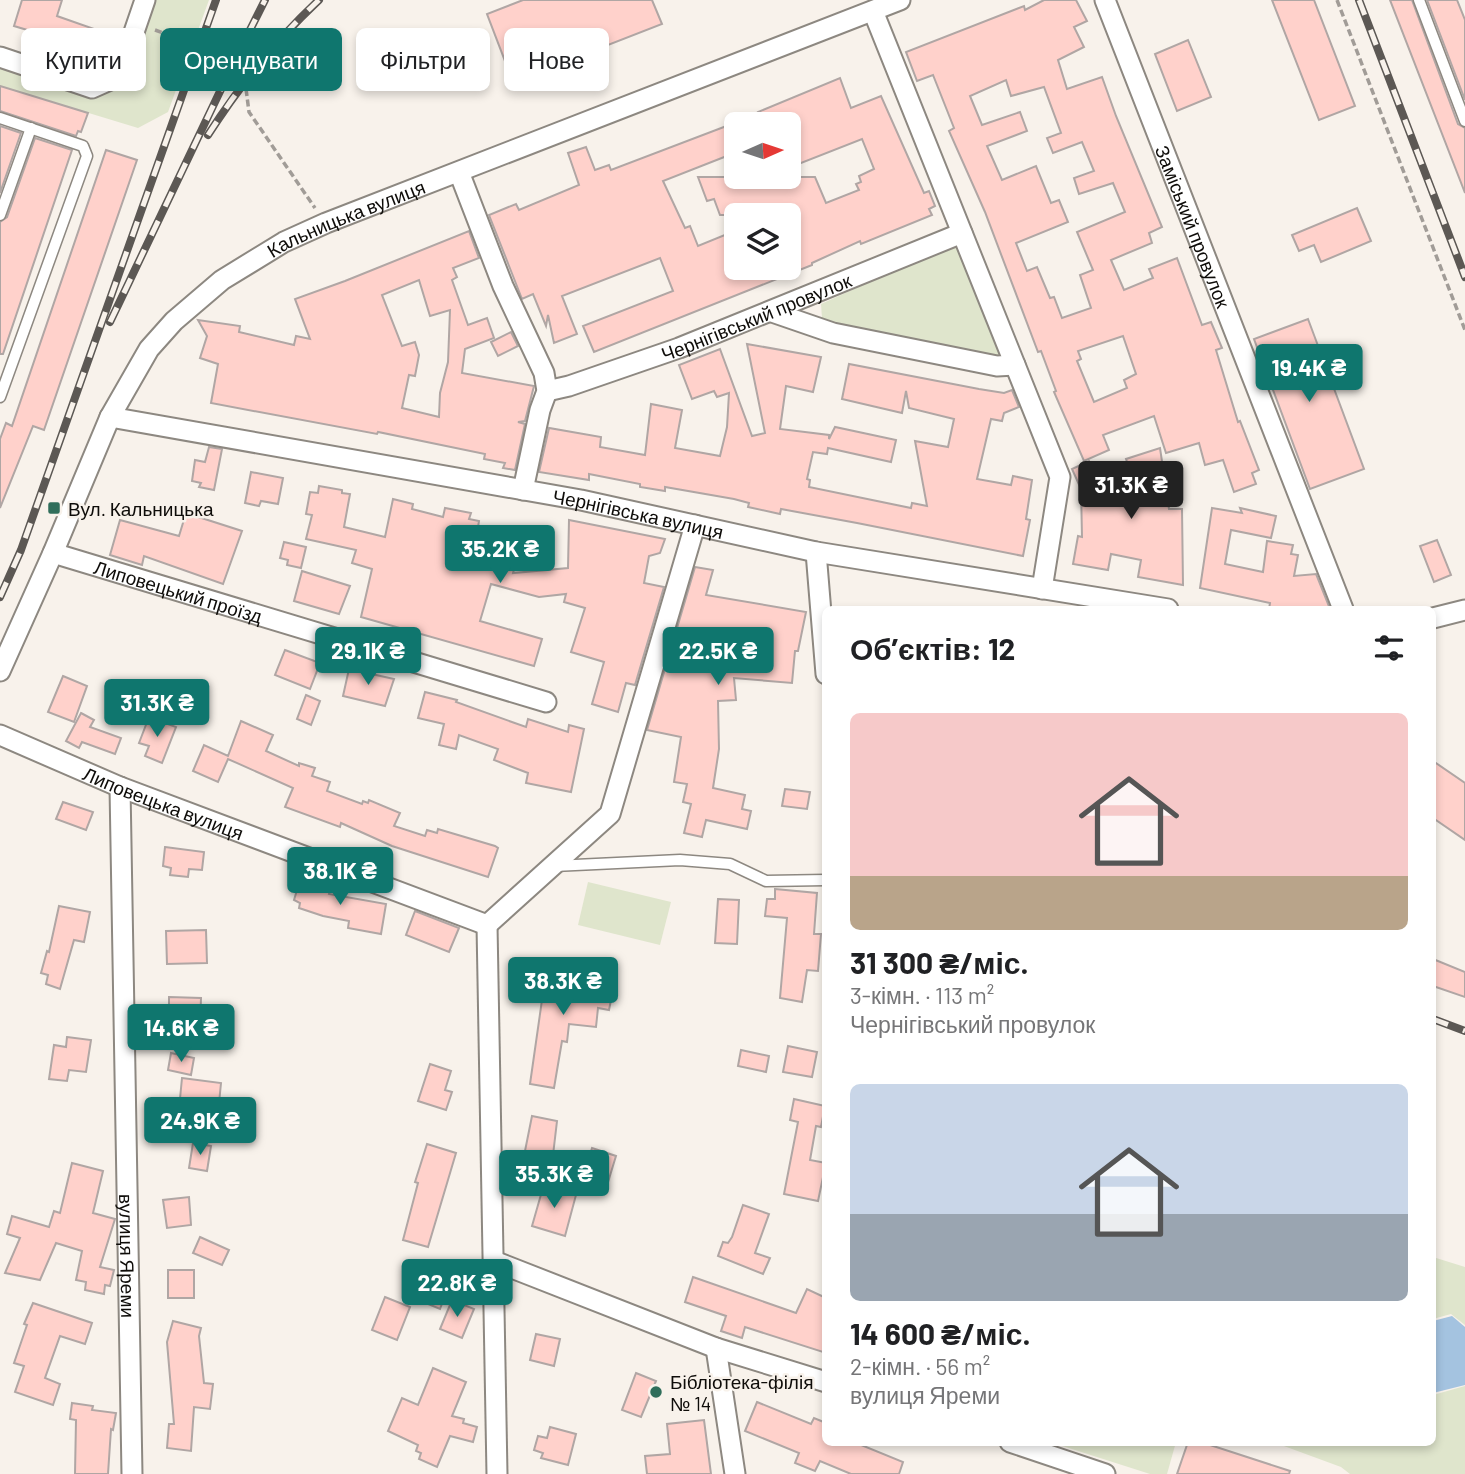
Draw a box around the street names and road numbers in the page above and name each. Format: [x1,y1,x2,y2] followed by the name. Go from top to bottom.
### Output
[1151,142,1236,312] street label: Заміський провулок
[262,174,428,261] street label: Кальницька вулиця
[658,268,855,365] street label: Чернігівський провулок
[551,484,726,543] street label: Чернігівська вулиця
[91,555,265,627] street label: Липовецький проїзд
[80,761,247,844] street label: Липовецька вулиця
[116,1194,141,1318] street label: вулиця Яреми

